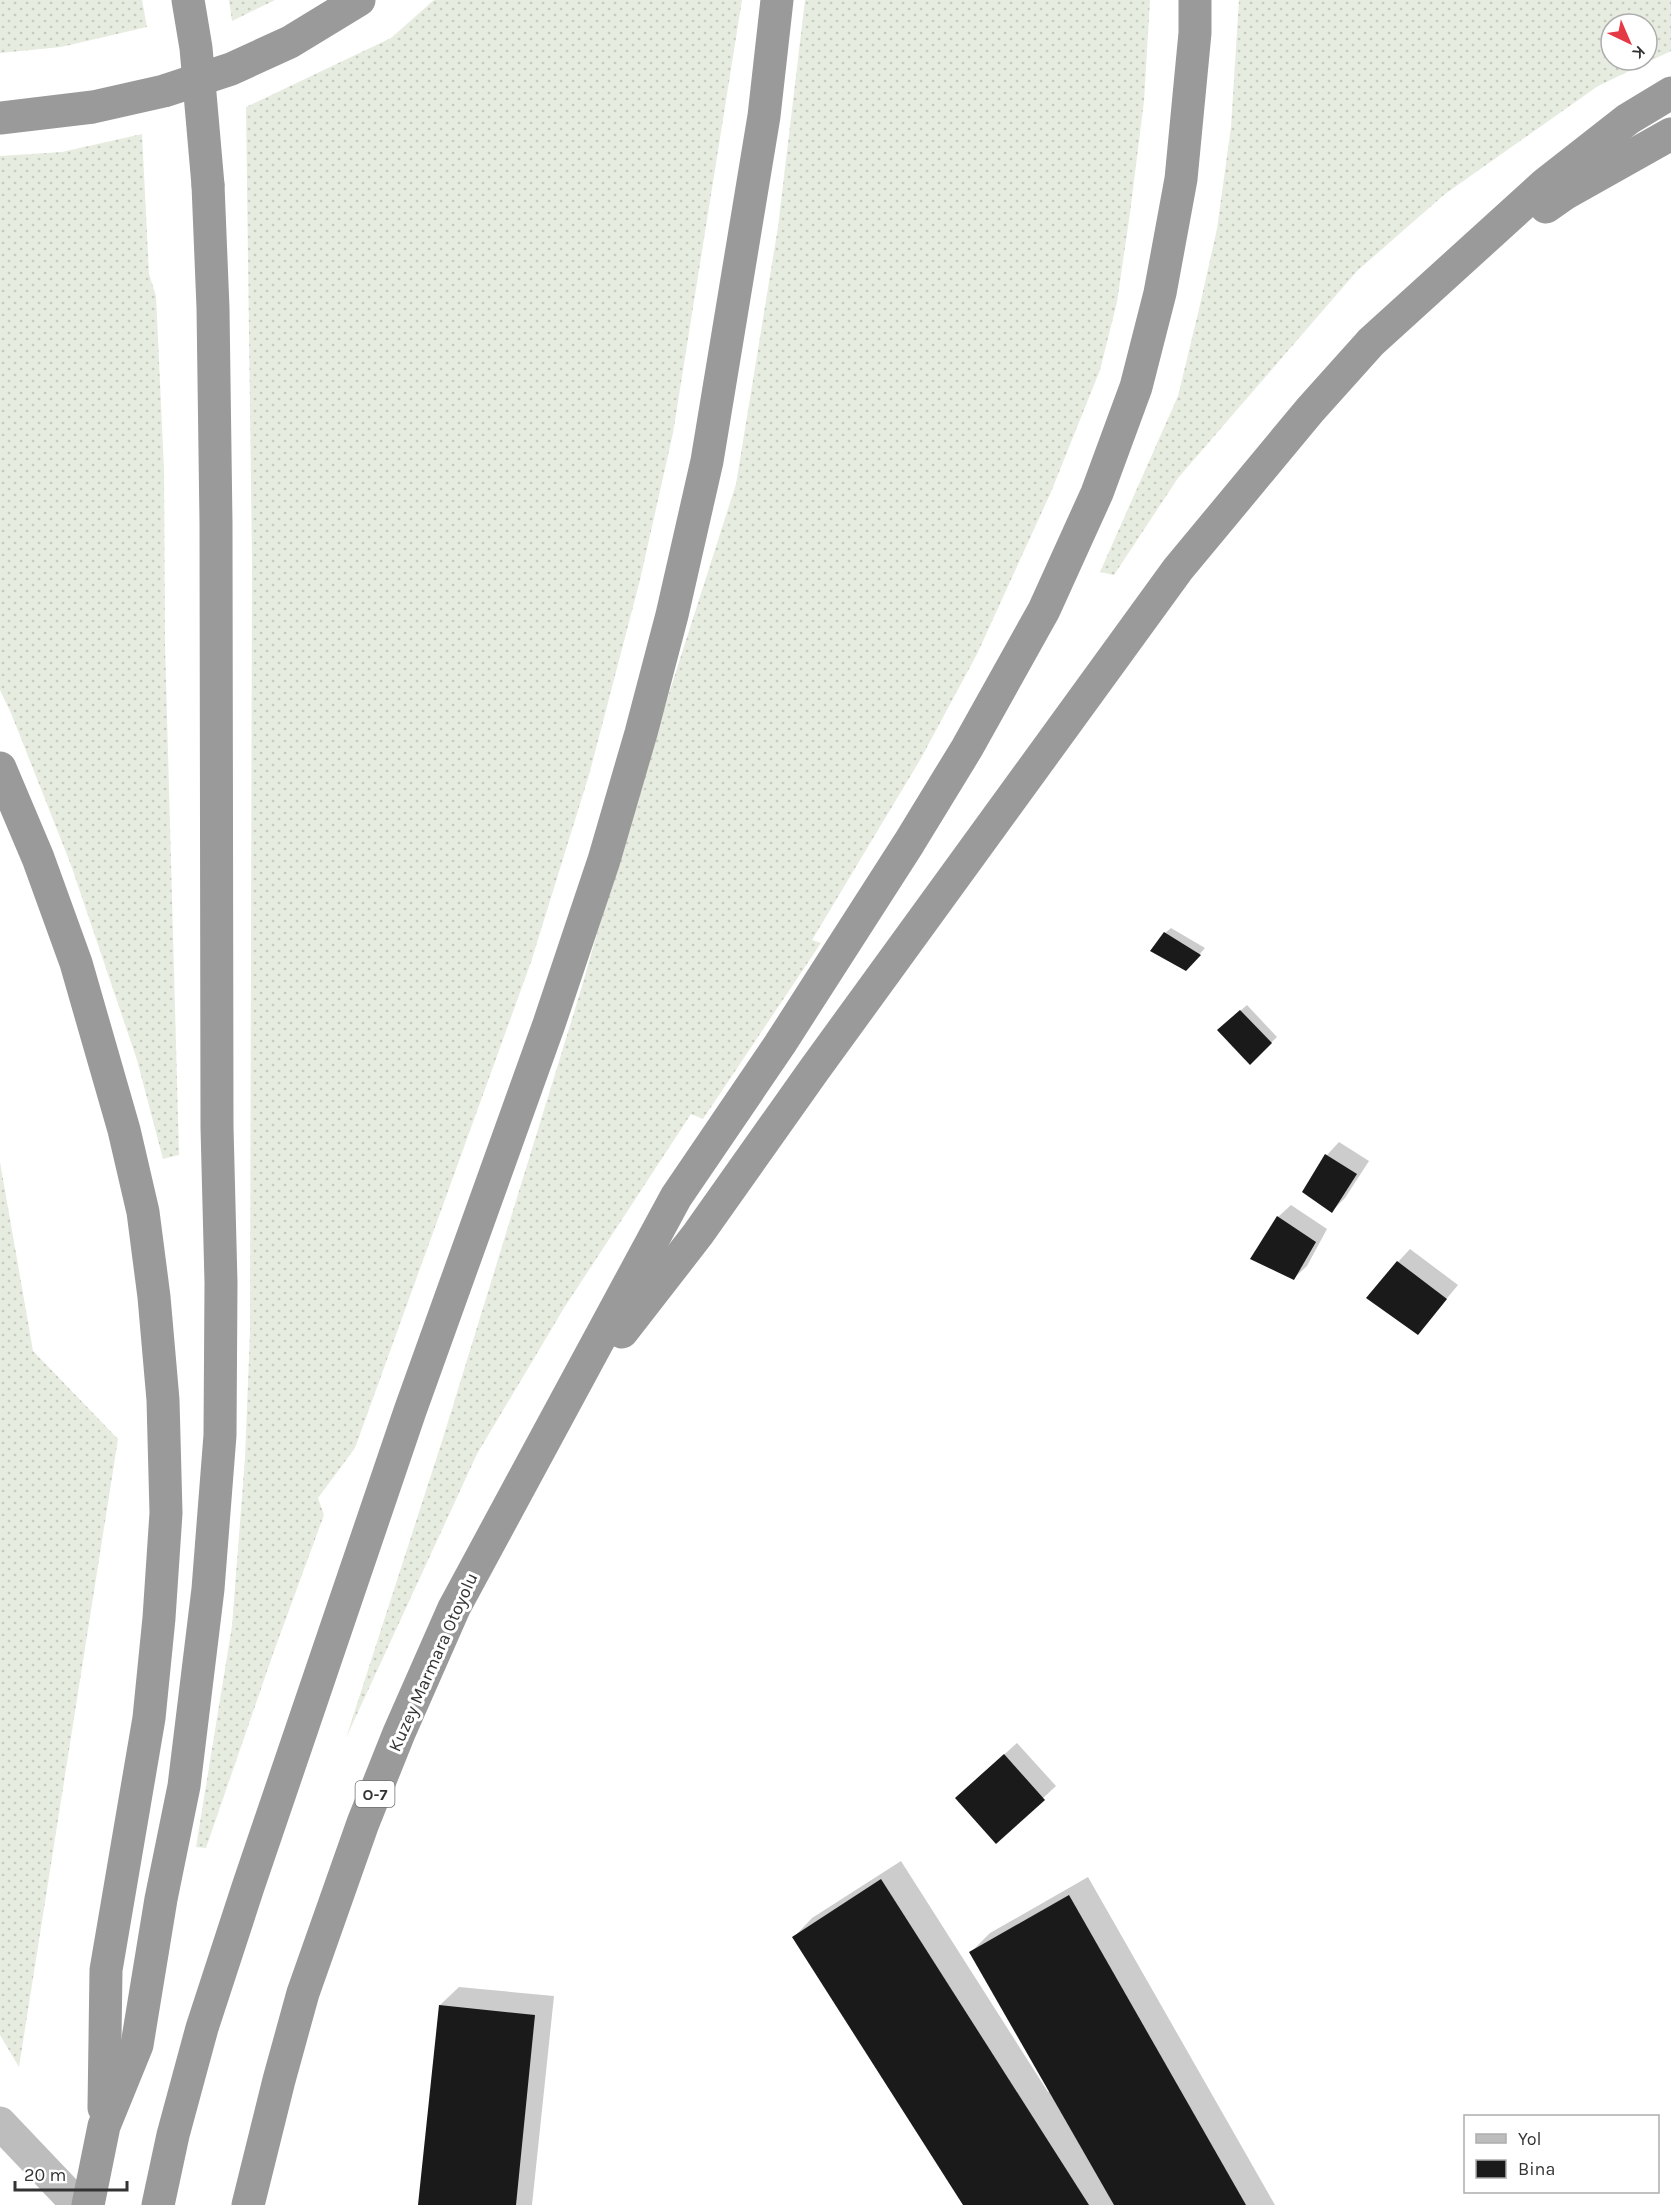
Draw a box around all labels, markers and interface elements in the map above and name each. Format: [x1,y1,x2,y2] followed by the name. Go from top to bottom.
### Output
[1599,12,1659,72] north arrow
[1628,42,1649,63] text: K
[384,1569,482,1755] street label: Kuzey Marmara Otoyolu
[356,1781,394,1807] road number: O-7
[1464,2115,1659,2193] legend
[1518,2128,1542,2150] text: Yol
[15,2154,128,2192] scale bar
[1518,2158,1555,2180] text: Bina
[24,2164,66,2186] text: 20 m

